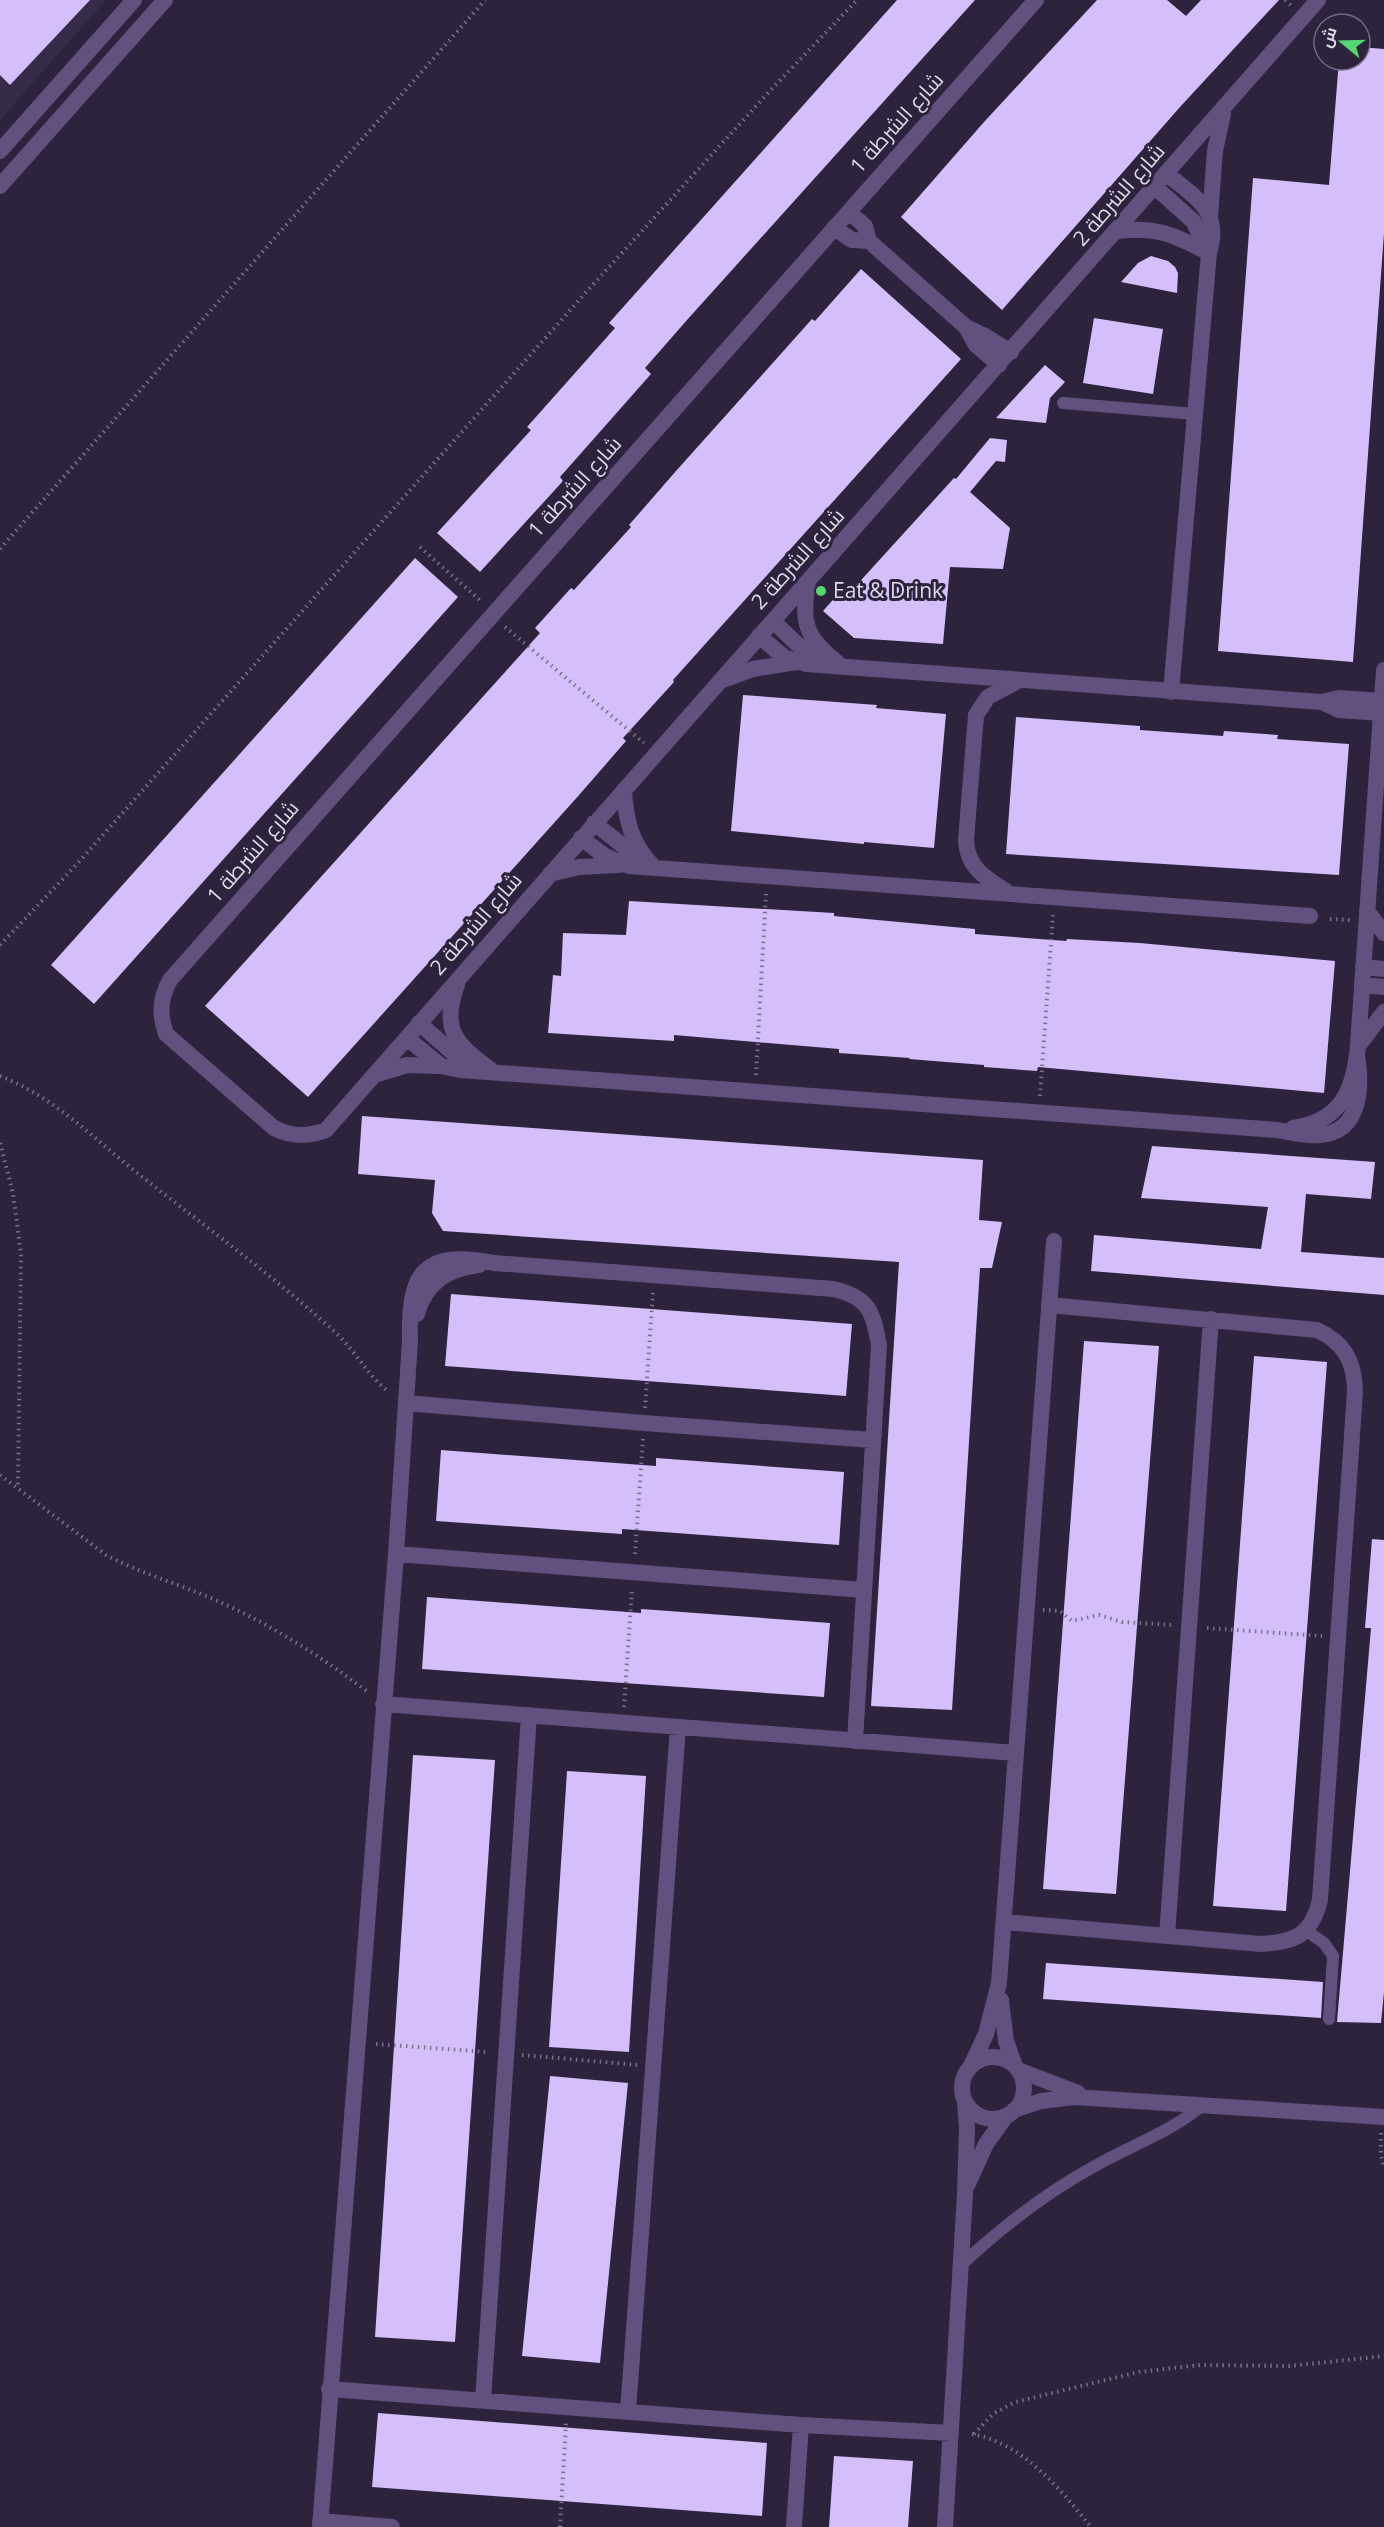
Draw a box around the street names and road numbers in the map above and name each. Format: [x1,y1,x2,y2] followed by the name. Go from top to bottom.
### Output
[843,66,950,179] street label: شارع الشرطة 1
[1066,137,1171,252] street label: شارع الشرطة 2
[521,430,628,543] street label: شارع الشرطة 1
[744,502,851,615] street label: شارع الشرطة 2
[200,794,305,909] street label: شارع الشرطة 1
[423,866,528,981] street label: شارع الشرطة 2

